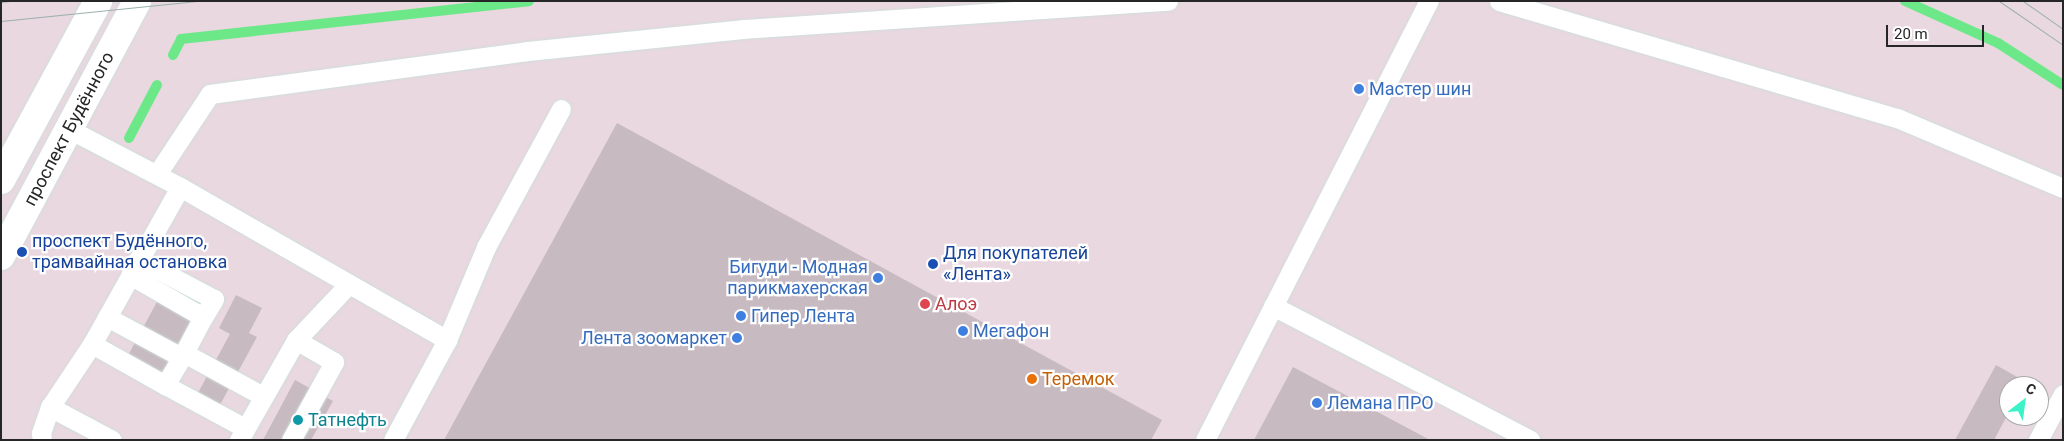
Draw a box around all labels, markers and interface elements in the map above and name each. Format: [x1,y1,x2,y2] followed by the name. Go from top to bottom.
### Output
[1889,15,1986,47] scale bar
[1894,25,1928,43] text: 20 m
[19,48,119,210] street label: проспект Будённого
[1369,78,1471,100] place label: Мастер шин
[1353,83,1365,95] marker: Мастер шин
[32,231,227,274] place label: проспект Будённого, трамвайная остановка
[943,243,1088,286] place label: Для покупателей «Лента»
[16,246,28,258] marker: проспект Будённого, трамвайная остановка
[727,257,868,300] place label: Бигуди - Модная парикмахерская
[927,258,939,270] marker: Для покупателей «Лента»
[872,272,884,284] marker: Бигуди - Модная парикмахерская
[935,293,977,315] place label: Алоэ
[919,298,931,310] marker: Алоэ
[751,305,855,327] place label: Гипер Лента
[735,310,747,322] marker: Гипер Лента
[973,320,1049,342] place label: Мегафон
[957,325,969,337] marker: Мегафон
[581,327,727,349] place label: Лента зоомаркет
[731,332,743,344] marker: Лента зоомаркет
[1042,368,1114,390] place label: Теремок
[1026,373,1038,385] marker: Теремок
[1999,376,2049,426] north arrow
[2023,380,2039,398] text: С
[1327,392,1434,414] place label: Лемана ПРО
[1311,397,1323,409] marker: Лемана ПРО
[308,409,387,431] place label: Татнефть
[292,414,304,426] marker: Татнефть

